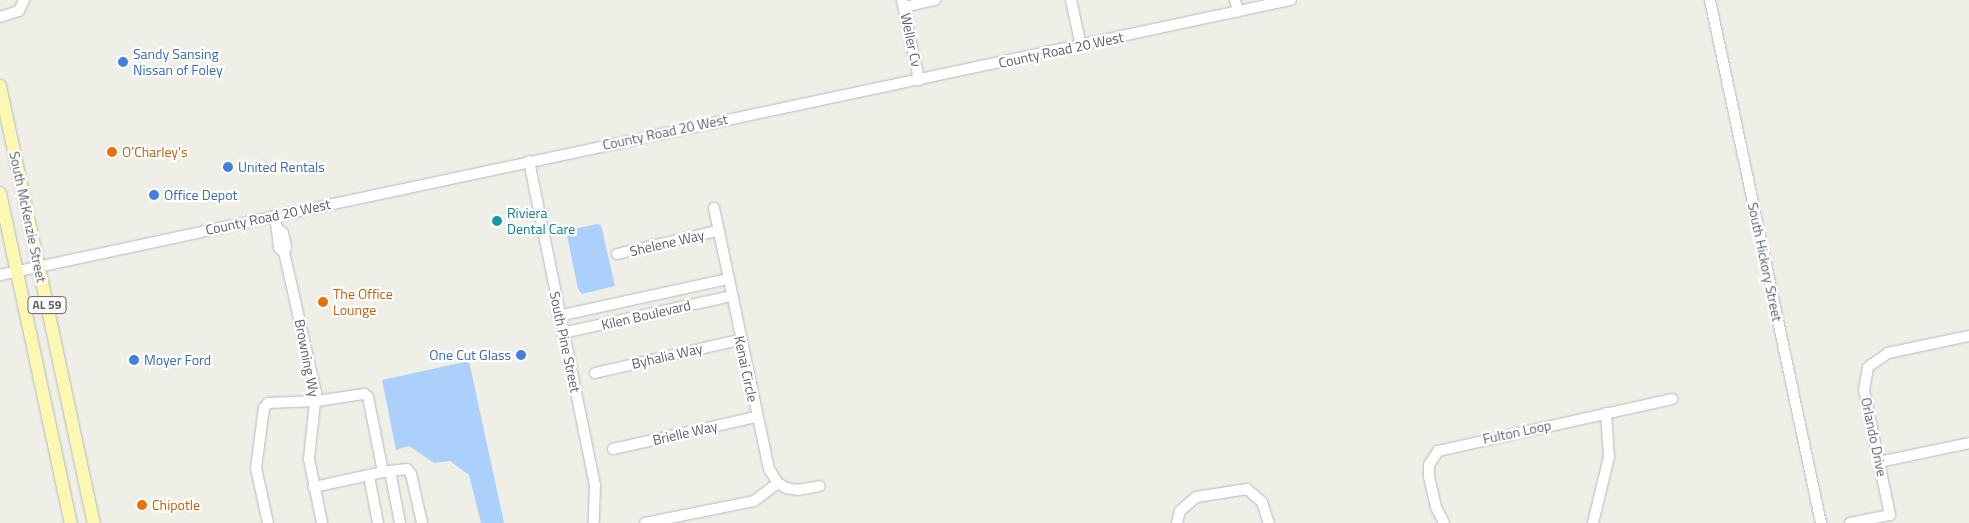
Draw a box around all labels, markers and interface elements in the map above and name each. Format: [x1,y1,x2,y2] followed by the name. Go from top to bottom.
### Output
[897,11,925,69] street label: Weller Cv
[997,29,1125,71] street label: County Road 20 West
[133,46,223,78] place label: Sandy Sansing Nissan of Foley
[117,56,129,68] marker: Sandy Sansing Nissan of Foley
[601,111,729,153] street label: County Road 20 West
[122,144,187,160] place label: O'Charley's
[106,146,118,158] marker: O'Charley's
[6,150,50,284] street label: South McKenzie Street
[238,159,325,175] place label: United Rentals
[222,161,234,173] marker: United Rentals
[164,187,237,203] place label: Office Depot
[148,189,160,201] marker: Office Depot
[204,196,332,238] street label: County Road 20 West
[1744,201,1786,323] street label: South Hickory Street
[507,205,575,238] place label: Riviera Dental Care
[491,215,503,227] marker: Riviera Dental Care
[628,226,706,260] street label: Shelene Way
[333,286,393,318] place label: The Office Lounge
[546,290,584,394] street label: South Pine Street
[27,296,67,314] road number: AL 59
[317,296,329,308] marker: The Office Lounge
[600,297,692,333] street label: Kilen Boulevard
[291,318,323,398] street label: Browning Wy
[731,334,761,404] street label: Kenai Circle
[630,340,704,372] street label: Byhalia Way
[429,347,511,363] place label: One Cut Glass
[515,349,527,361] marker: One Cut Glass
[144,352,211,368] place label: Moyer Ford
[128,354,140,366] marker: Moyer Ford
[1857,396,1891,478] street label: Orlando Drive
[651,417,719,449] street label: Brielle Way
[1481,417,1553,447] street label: Fulton Loop
[152,497,200,513] place label: Chipotle
[136,499,148,511] marker: Chipotle

